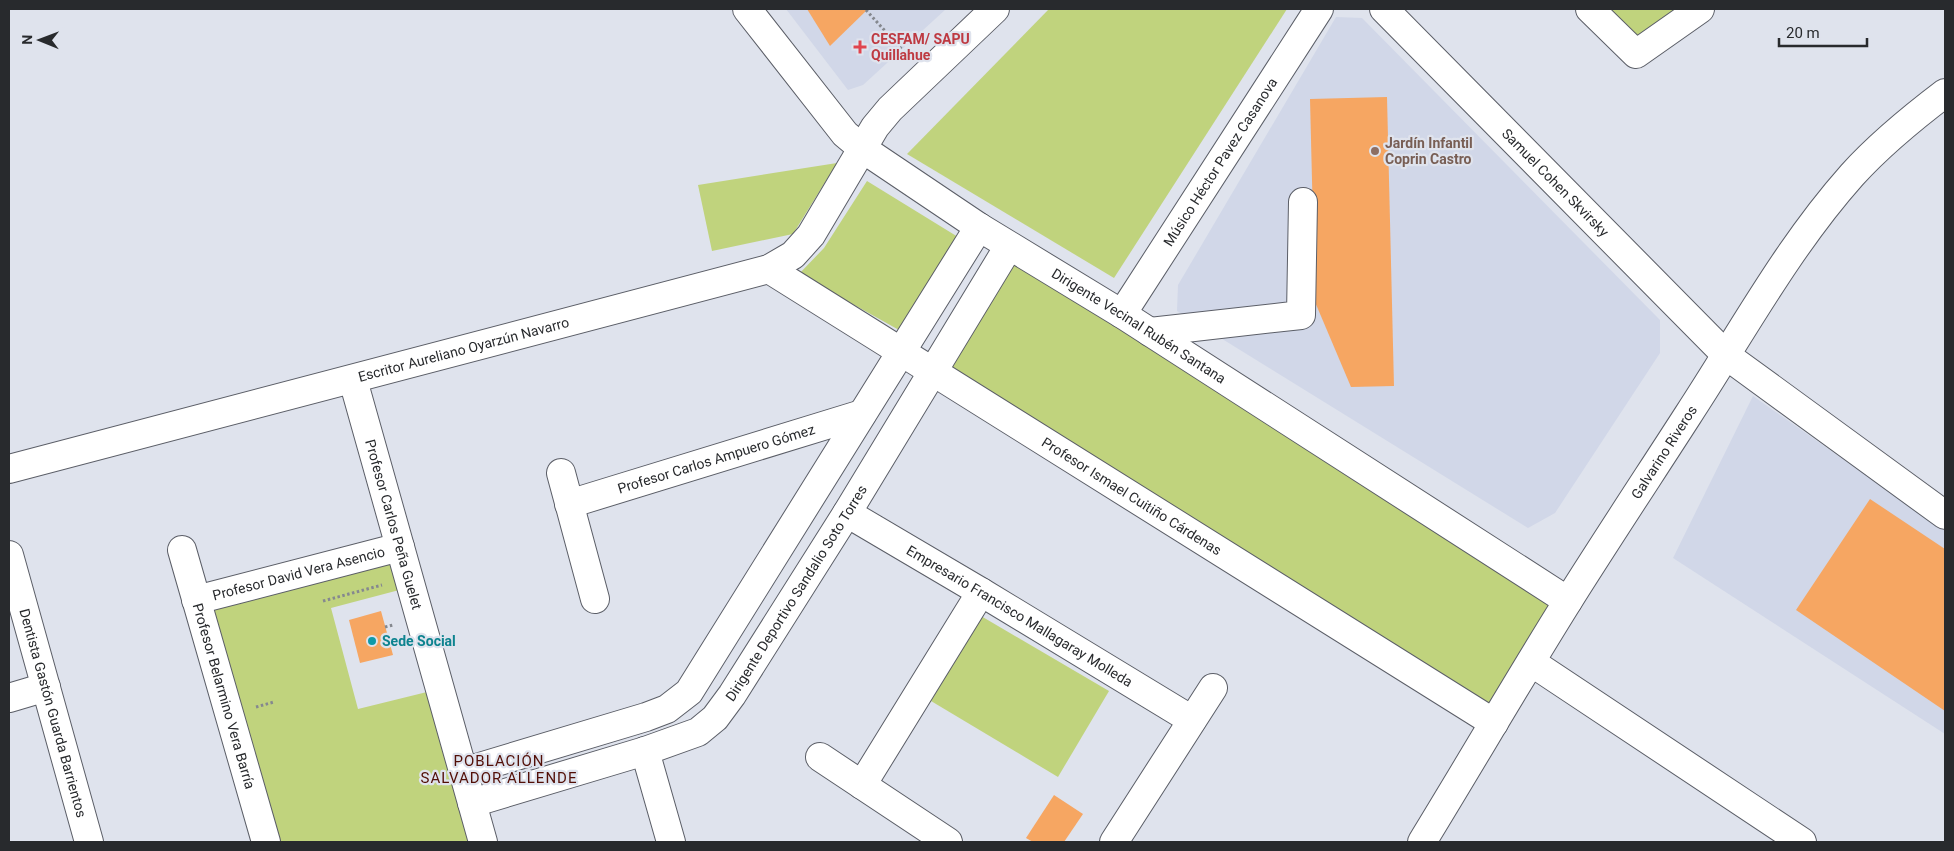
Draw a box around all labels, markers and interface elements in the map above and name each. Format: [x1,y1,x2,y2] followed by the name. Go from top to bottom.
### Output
[15,15,65,65] north arrow
[1779,15,1866,47] scale bar
[1786,24,1820,42] text: 20 m
[871,31,970,63] place label: CESFAM/ SAPU Quillahue
[19,35,35,45] text: N
[853,40,867,54] marker: CESFAM/ SAPU Quillahue
[1160,75,1280,249] street label: Músico Héctor Pavez Casanova
[1499,125,1612,240] street label: Samuel Cohen Skvirsky
[1385,135,1473,167] place label: Jardín Infantil Coprin Castro
[1369,145,1381,157] marker: Jardín Infantil Coprin Castro
[1049,265,1229,387] street label: Dirigente Vecinal Rubén Santana
[356,314,571,385] street label: Escritor Aureliano Oyarzún Navarro
[1628,402,1700,502] street label: Galvarino Riveros
[616,421,817,497] street label: Profesor Carlos Ampuero Gómez
[1039,434,1225,558] street label: Profesor Ismael Cuitiño Cárdenas
[362,438,425,612] street label: Profesor Carlos Peña Guelet
[722,482,870,704] street label: Dirigente Deportivo Sandalio Soto Torres
[904,542,1135,690] street label: Empresario Francisco Mallagaray Molleda
[211,543,386,603] street label: Profesor David Vera Asencio
[190,601,258,791] street label: Profesor Belarmino Vera Barría
[16,607,90,819] street label: Dentista Gastón Guarda Barrientos
[382,633,456,649] place label: Sede Social
[366,635,378,647] marker: Sede Social
[421,752,577,787] district label: POBLACIÓN SALVADOR ALLENDE

